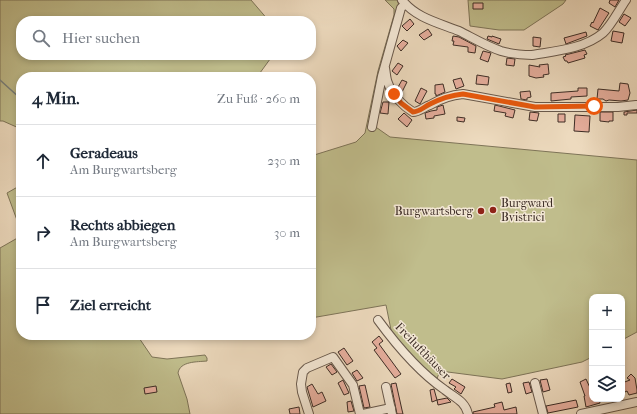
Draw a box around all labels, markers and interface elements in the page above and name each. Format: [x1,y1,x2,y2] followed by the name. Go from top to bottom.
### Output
[16,16,316,60] search box
[30,27,52,49] icon: search
[62,29,140,47] text: Hier suchen
[385,85,403,103] route end
[32,88,79,108] text: 4 Min.
[217,91,300,106] text: Zu Fuß · 260 m
[585,97,603,115] route start
[70,144,138,162] text: Geradeaus
[32,150,54,172] icon: ahead
[267,153,300,168] text: 230 m
[70,162,177,177] text: Am Burgwartsberg
[501,196,554,224] place label: Burgward Bvistrici
[395,204,474,218] place label: Burgwartsberg
[488,205,498,215] marker: Burgward Bvistrici
[476,206,486,216] marker: Burgwartsberg
[70,216,175,234] text: Rechts abbiegen
[32,222,54,244] icon: right
[274,225,300,240] text: 30 m
[70,234,177,249] text: Am Burgwartsberg
[32,294,54,316] icon: arrive
[589,294,625,402] map controls
[589,294,625,330] button: +
[70,296,151,314] text: Ziel erreicht
[392,320,454,383] street label: Freilufthäuser
[589,330,625,366] button: −
[589,366,625,402] button: layers

